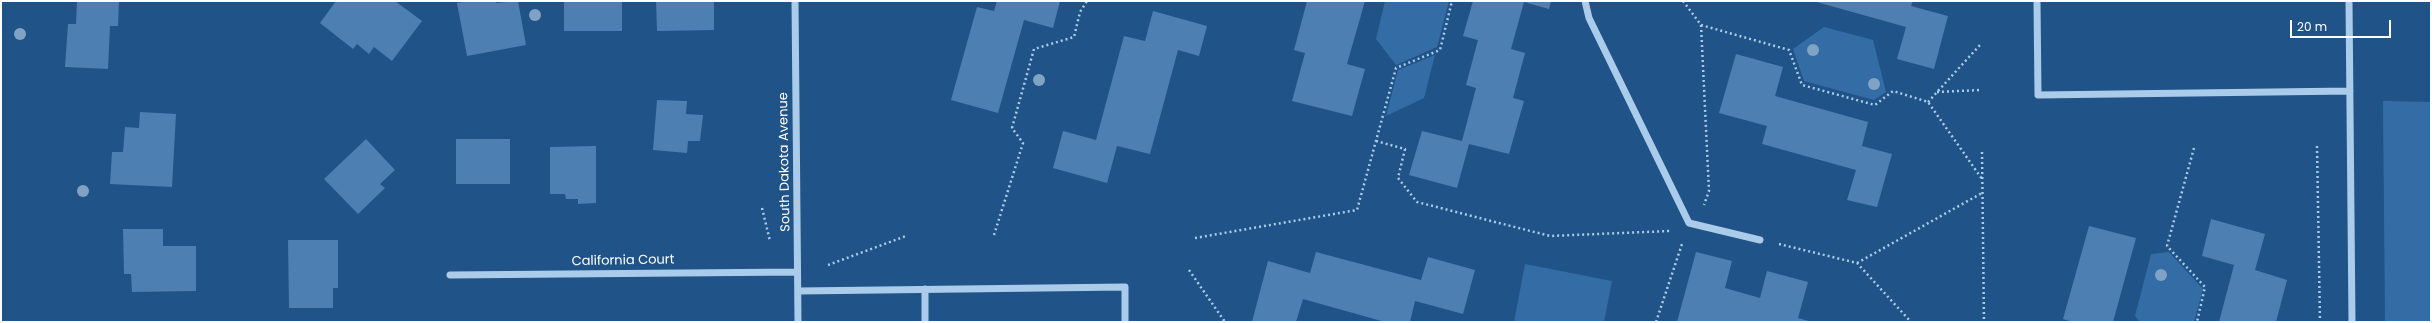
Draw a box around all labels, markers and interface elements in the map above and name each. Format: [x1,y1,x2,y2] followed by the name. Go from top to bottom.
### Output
[2292,12,2393,38] scale bar
[2297,18,2327,35] text: 20 m
[776,92,794,232] street label: South Dakota Avenue
[572,252,674,270] street label: California Court

